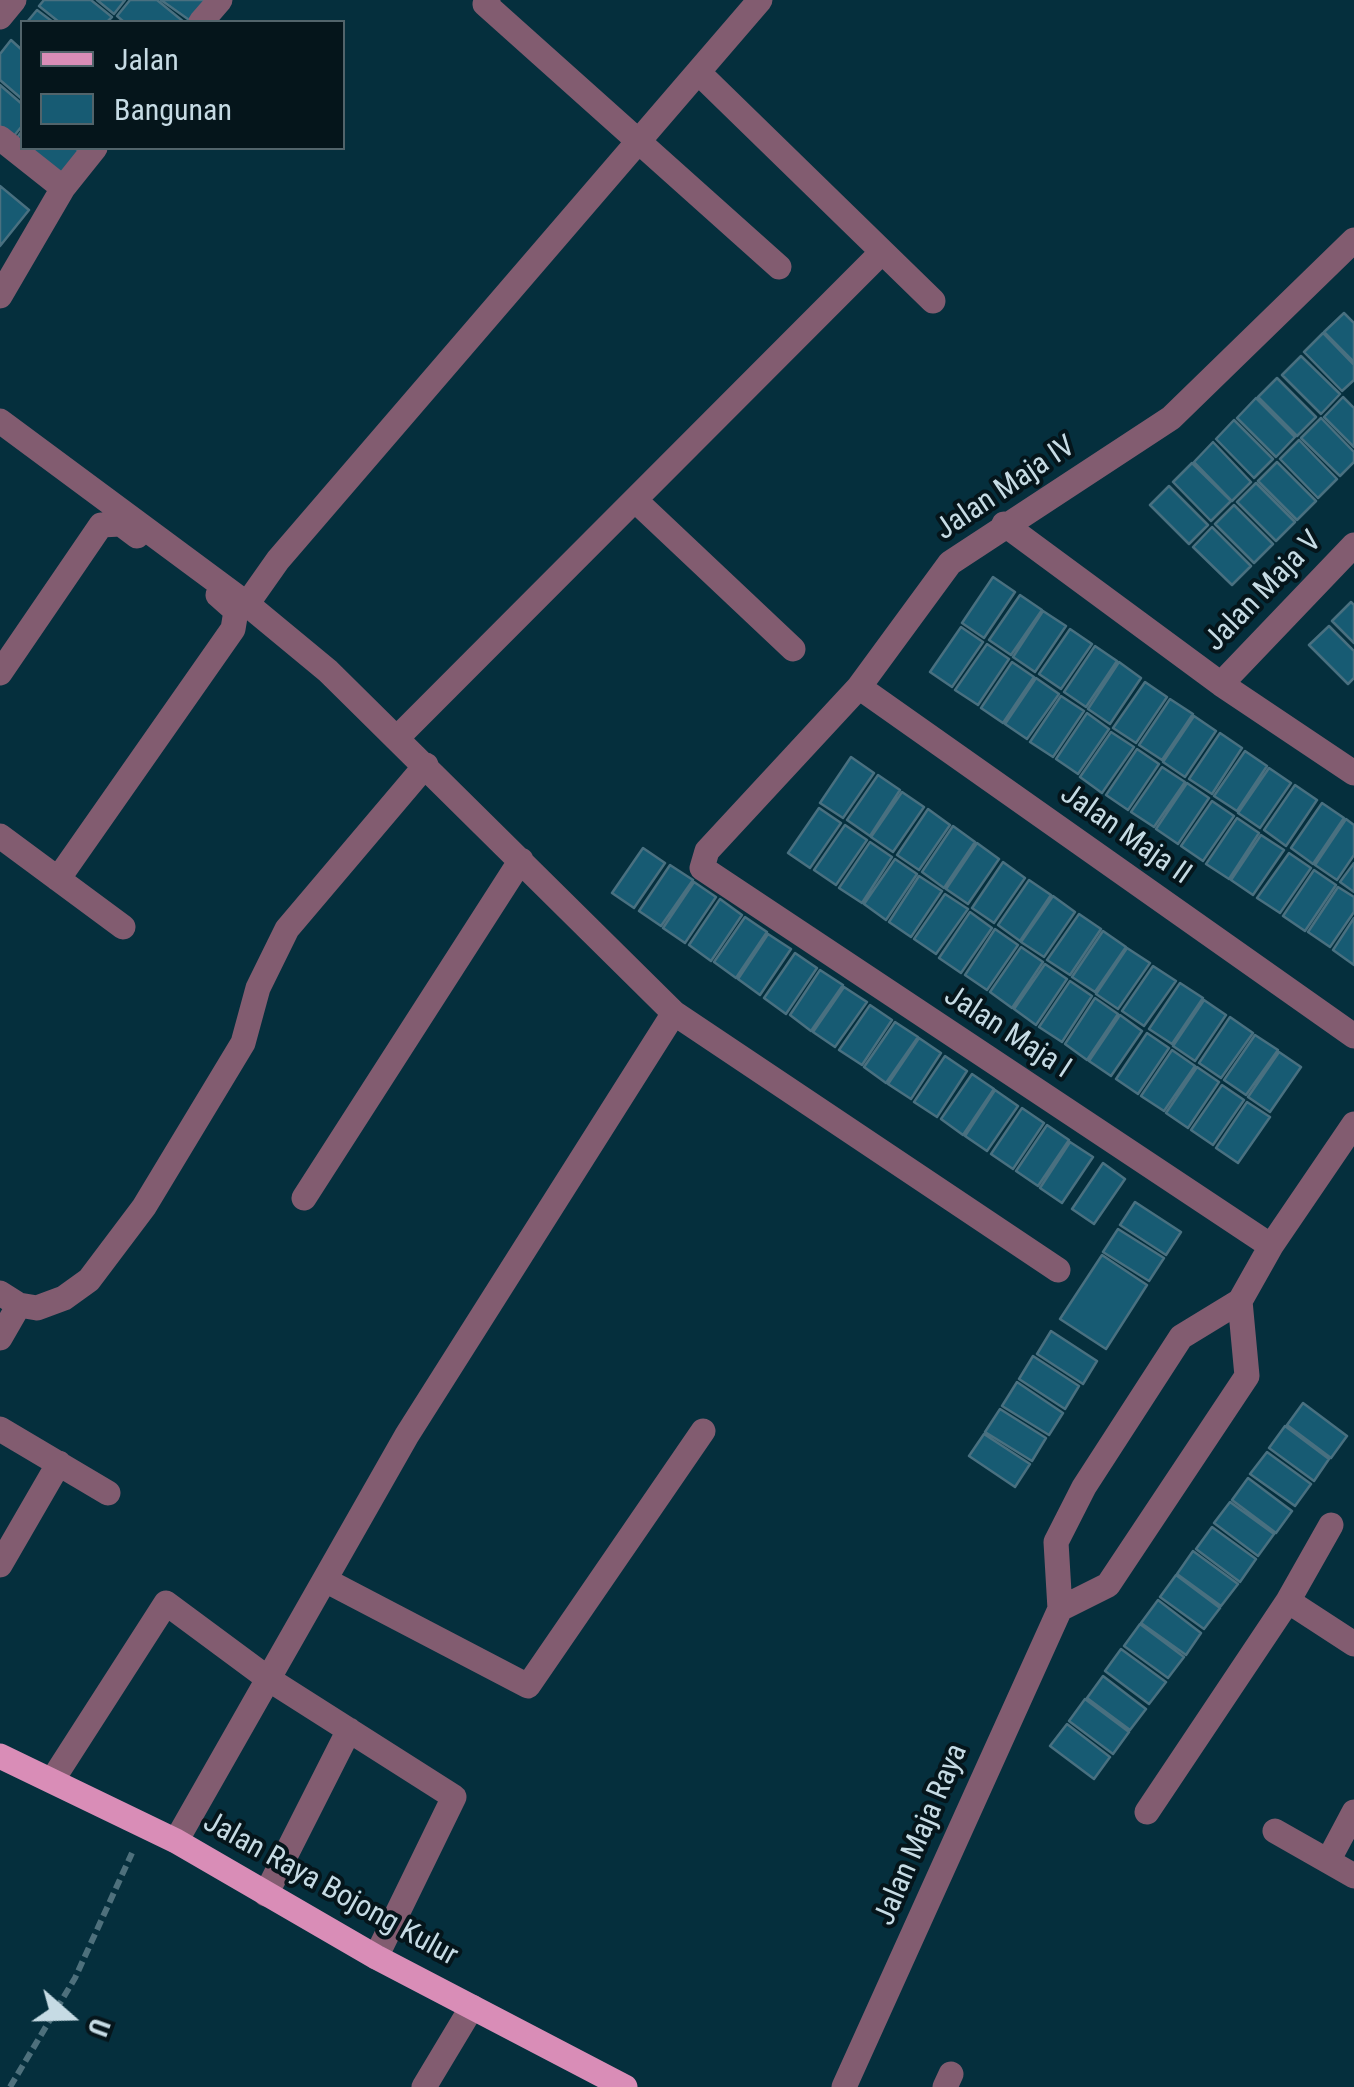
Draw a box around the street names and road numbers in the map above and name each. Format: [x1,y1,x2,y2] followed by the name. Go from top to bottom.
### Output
[929,429,1083,549] street label: Jalan Maja IV
[1198,524,1330,660] street label: Jalan Maja V
[1053,777,1197,893] street label: Jalan Maja II
[937,979,1077,1087] street label: Jalan Maja I
[868,1739,976,1931] street label: Jalan Maja Raya
[196,1805,464,1975] street label: Jalan Raya Bojong Kulur

